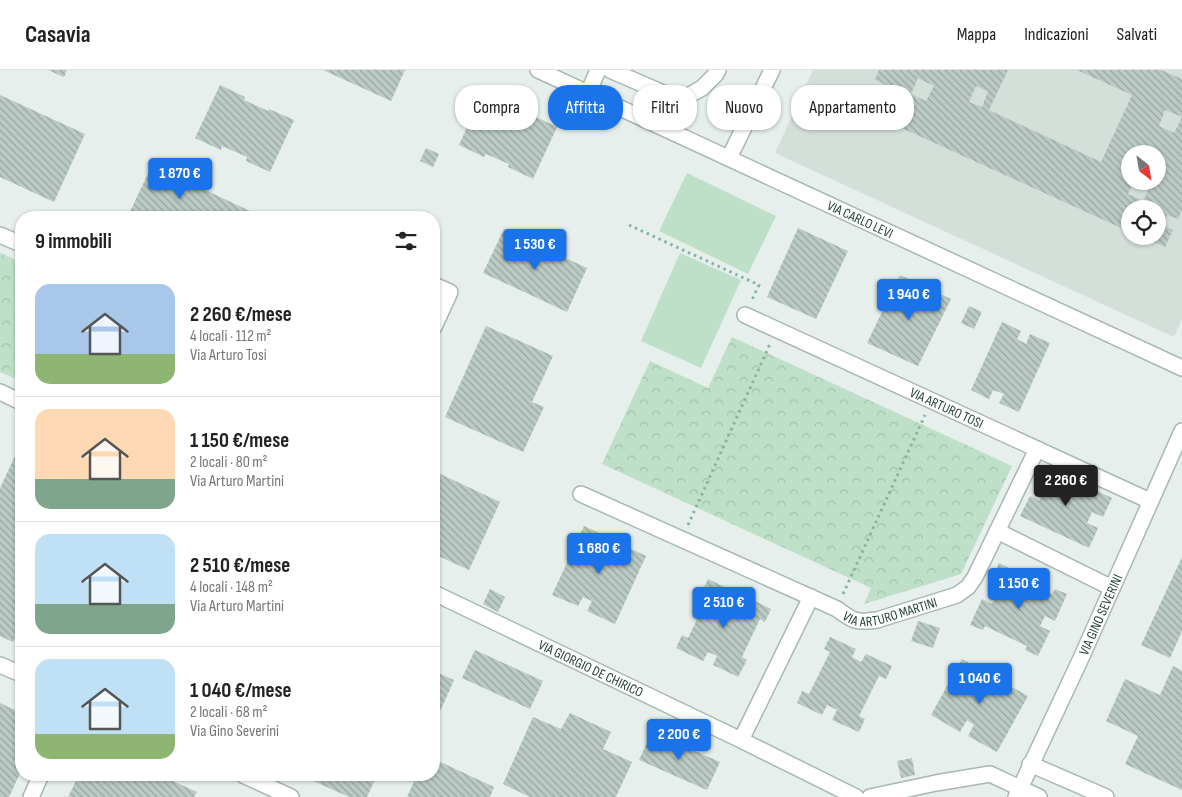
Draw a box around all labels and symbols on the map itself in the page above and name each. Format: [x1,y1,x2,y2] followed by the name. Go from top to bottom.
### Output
[1121,145,1166,190] north arrow
[134,158,226,200] pin: 1 870 €
[824,197,896,242] street label: VIA CARLO LEVI
[489,228,581,271] pin: 1 530 €
[863,278,955,321] pin: 1 940 €
[907,384,986,432] street label: VIA ARTURO TOSI
[1020,464,1112,507] pin: 2 260 €
[553,532,645,575] pin: 1 680 €
[973,568,1065,610] pin: 1 150 €
[1076,572,1126,658] street label: VIA GINO SEVERINI
[678,586,770,629] pin: 2 510 €
[839,594,939,630] street label: VIA ARTURO MARTINI
[536,636,646,701] street label: VIA GIORGIO DE CHIRICO
[934,662,1026,705] pin: 1 040 €
[633,718,725,761] pin: 2 200 €

